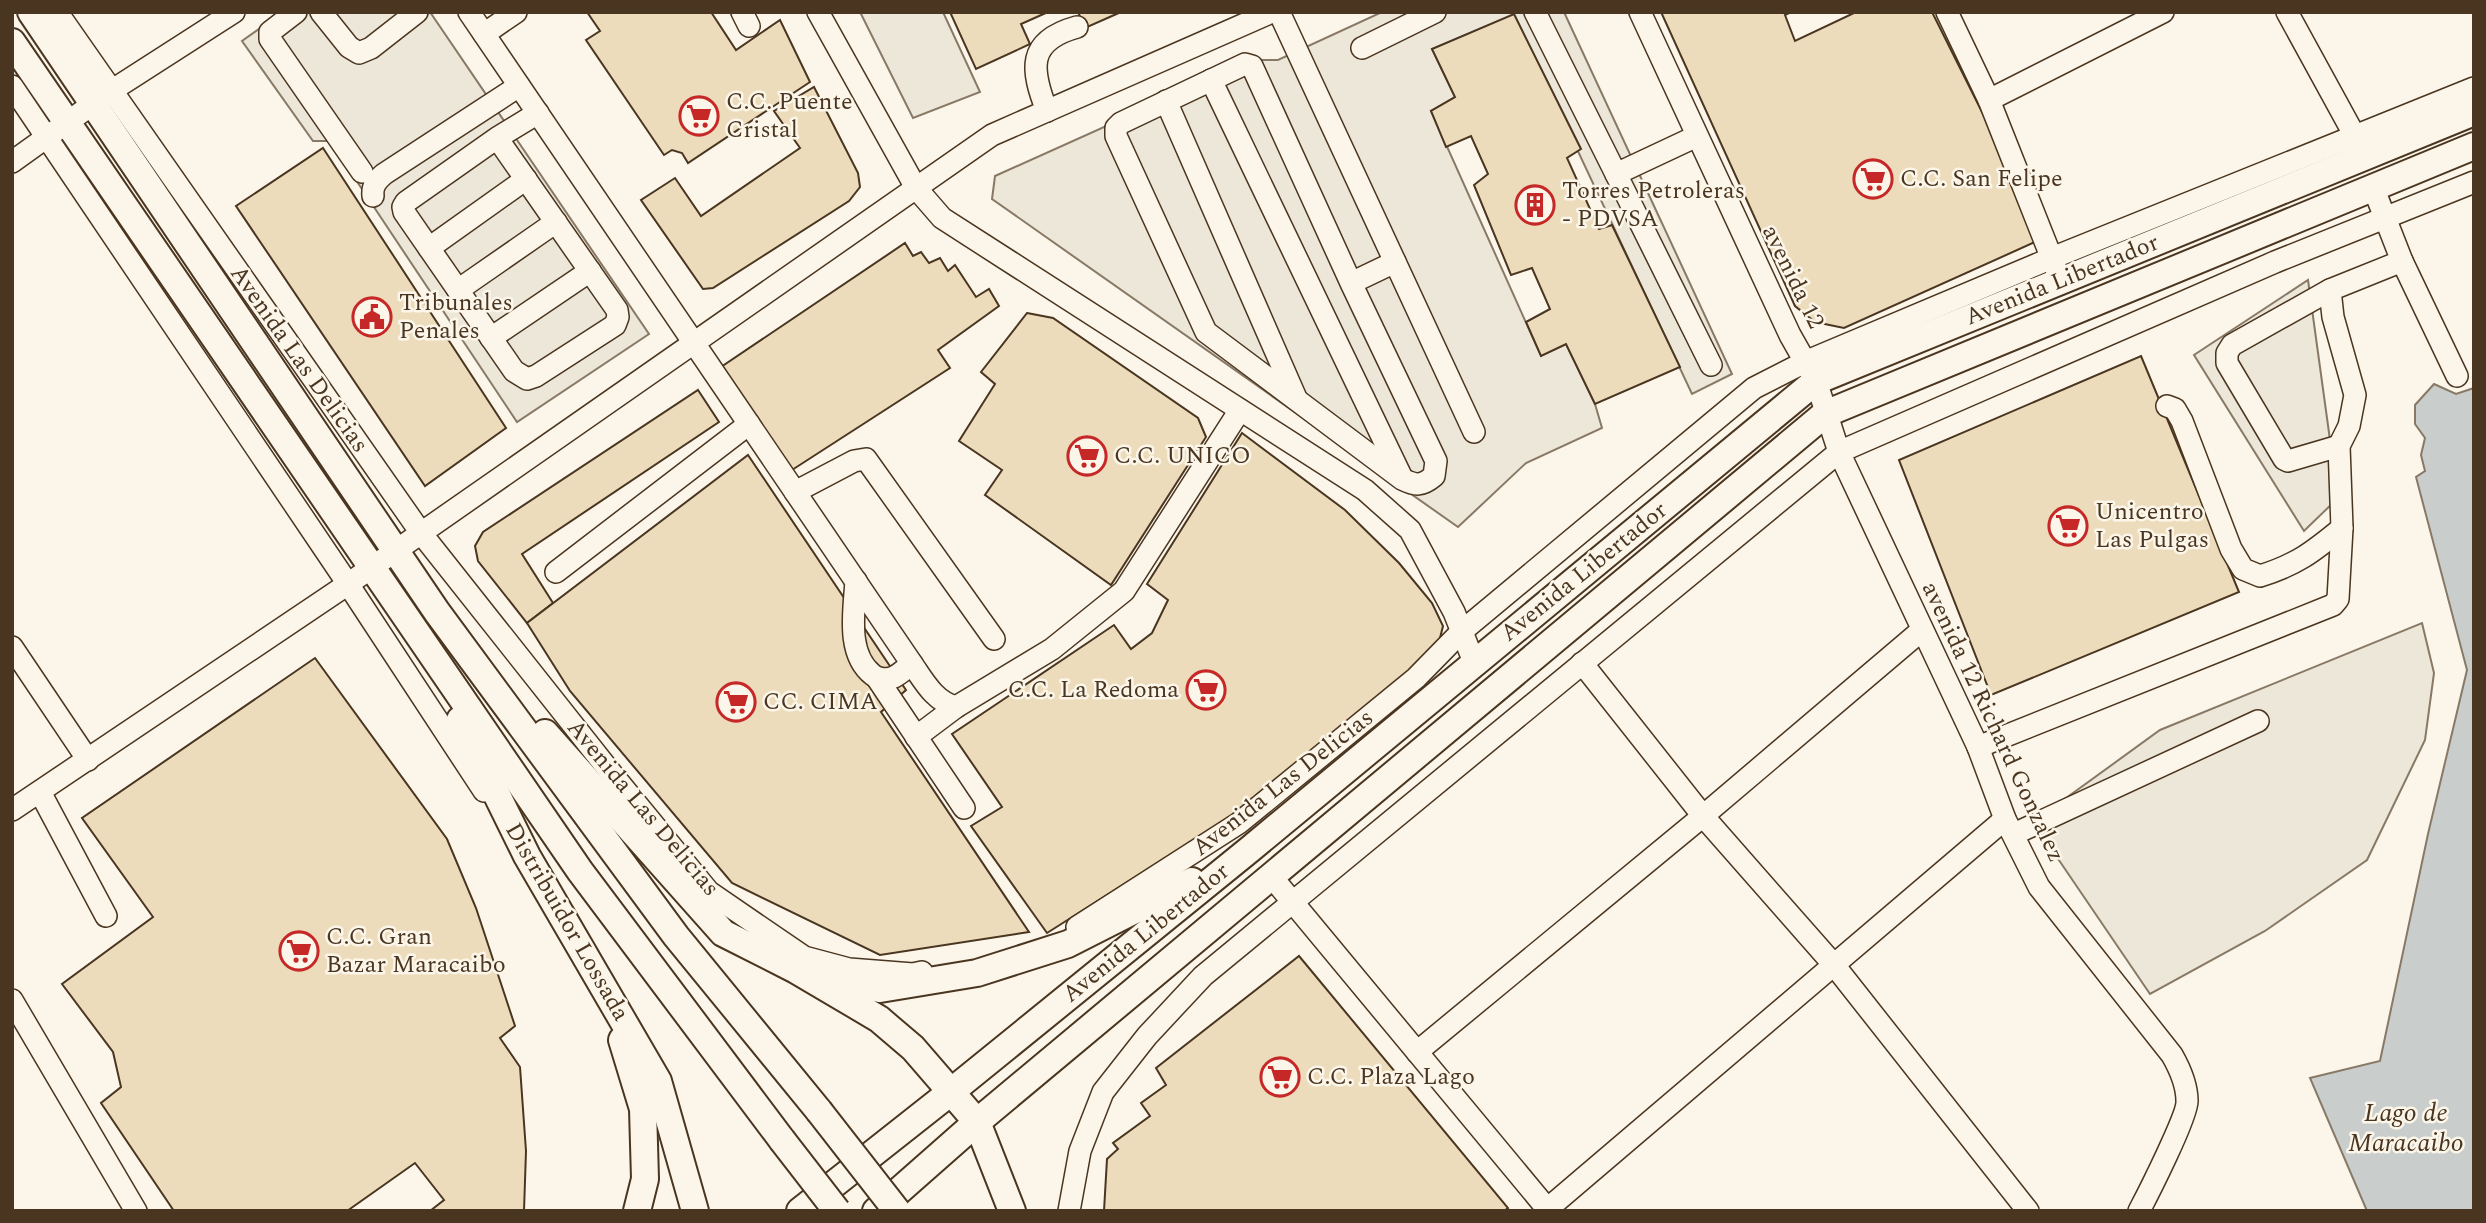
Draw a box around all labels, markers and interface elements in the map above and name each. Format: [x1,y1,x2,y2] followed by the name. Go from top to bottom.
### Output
[726,84,853,148] place label: C.C. Puente Cristal
[678,95,720,137] supermarket icon: C.C. Puente Cristal
[1852,158,1894,200] supermarket icon: C.C. San Felipe
[1900,161,2063,197] place label: C.C. San Felipe
[1562,173,1745,237] place label: Torres Petroleras - PDVSA
[1514,184,1556,226] building icon: Torres Petroleras - PDVSA
[1752,219,1834,335] street label: avenida 12
[1960,225,2164,335] street label: Avenida Libertador
[221,258,377,460] street label: Avenida Las Delicias
[399,285,513,349] place label: Tribunales Penales
[351,296,393,338] public building icon: Tribunales Penales
[1066,435,1108,477] supermarket icon: C.C. UNICO
[1114,438,1251,474] place label: C.C. UNICO
[1493,493,1675,651] street label: Avenida Libertador
[2095,494,2209,558] place label: Unicentro Las Pulgas
[2047,505,2089,547] supermarket icon: Unicentro Las Pulgas
[1912,576,2074,868] street label: avenida 12 Richard Gonzalez
[1185,669,1227,711] supermarket icon: C.C. La Redoma
[1008,672,1179,708] place label: C.C. La Redoma
[715,681,757,723] supermarket icon: CC. CIMA
[763,684,878,720] place label: CC. CIMA
[1185,701,1381,865] street label: Avenida Las Delicias
[558,711,728,905] street label: Avenida Las Delicias
[495,816,639,1028] street label: Distribuidor Lossada
[1055,854,1237,1012] street label: Avenida Libertador
[326,919,506,983] place label: C.C. Gran Bazar Maracaibo
[278,930,320,972] supermarket icon: C.C. Gran Bazar Maracaibo
[1259,1056,1301,1098] supermarket icon: C.C. Plaza Lago
[1307,1059,1475,1095] place label: C.C. Plaza Lago
[2348,1093,2464,1163] water label: Lago de Maracaibo

